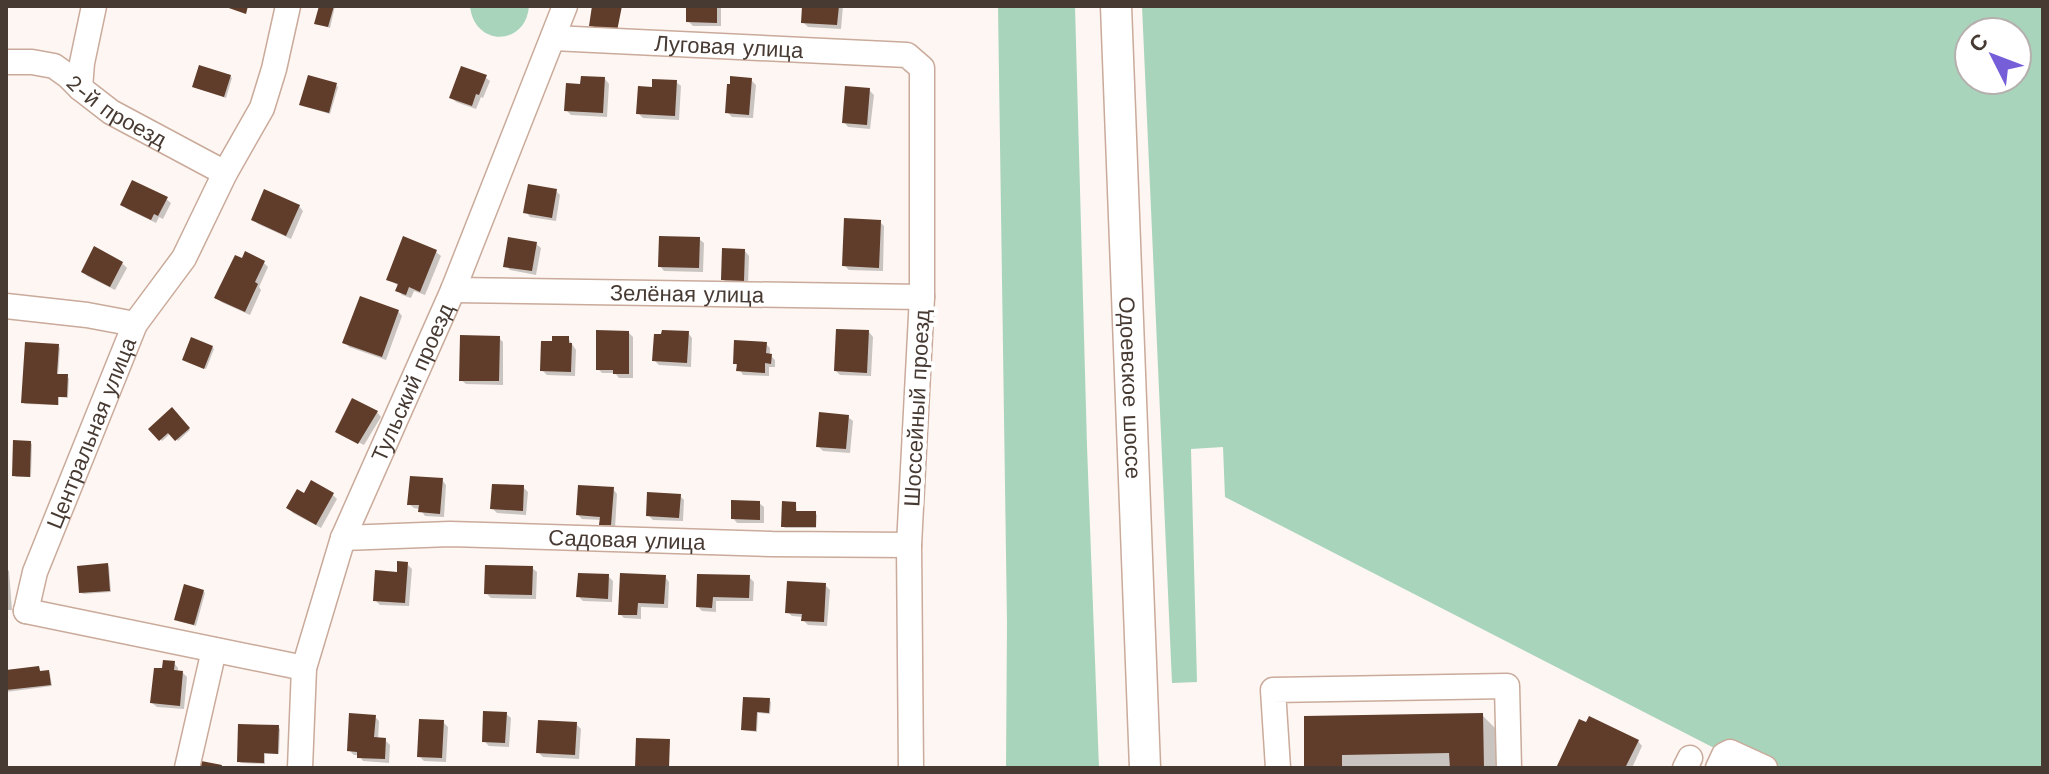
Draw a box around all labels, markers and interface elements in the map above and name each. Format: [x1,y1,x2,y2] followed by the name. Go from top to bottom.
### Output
[1953,16,2033,96] north arrow
[1964,29,1993,57] text: С
[654,30,805,63] street label: Луговая улица
[62,70,171,152] street label: 2-й проезд
[610,280,765,307] street label: Зелёная улица
[1115,296,1146,479] street label: Одоевское шоссе
[366,299,458,465] street label: Тульский проезд
[899,309,935,507] street label: Шоссейный проезд
[41,333,141,532] street label: Центральная улица
[548,525,707,554] street label: Садовая улица

